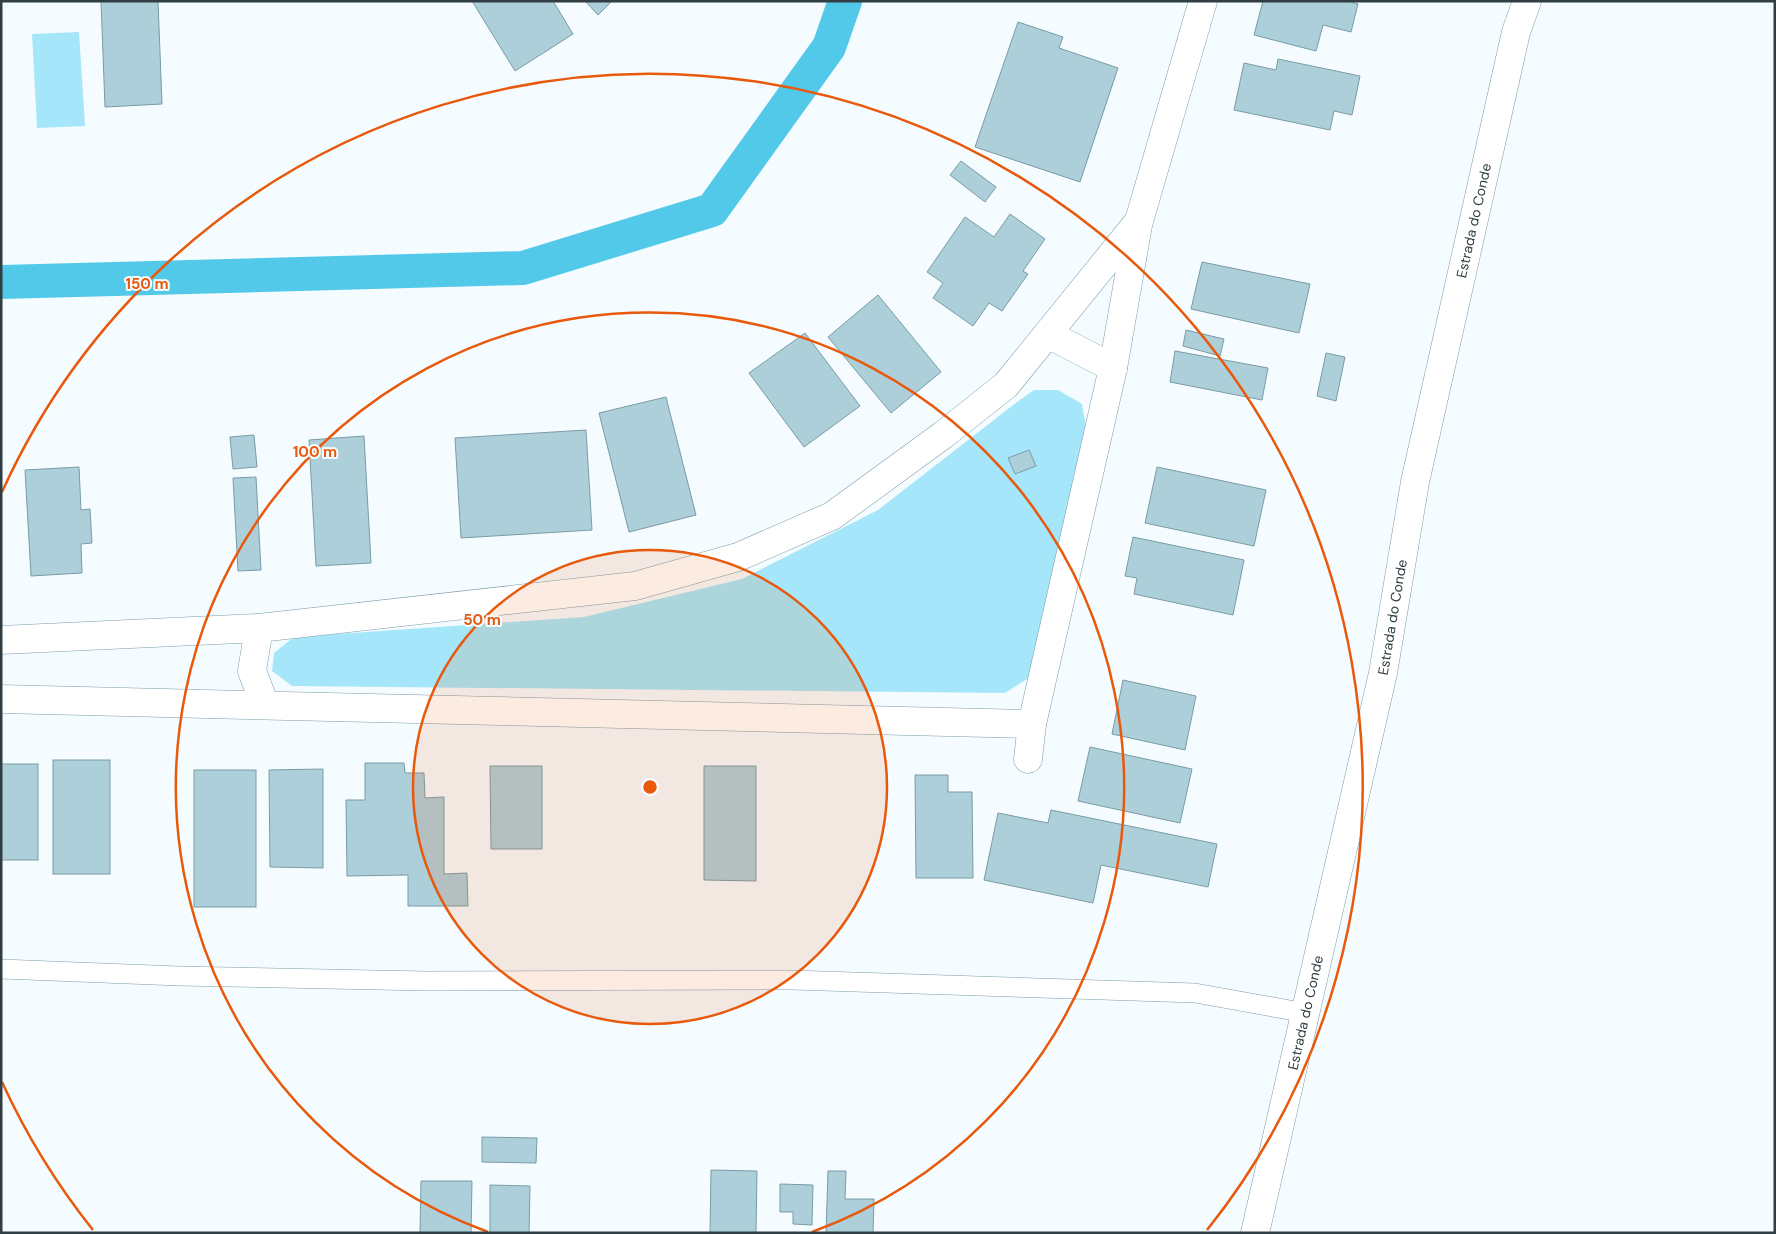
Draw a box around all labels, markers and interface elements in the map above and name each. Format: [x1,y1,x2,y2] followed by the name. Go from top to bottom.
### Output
[1452,161,1495,280] street label: Estrada do Conde
[126,274,169,294] text: 150 m
[293,442,337,462] text: 100 m
[1374,558,1411,676] street label: Estrada do Conde
[463,610,501,630] text: 50 m
[641,778,659,796] centre of rings
[1284,954,1327,1072] street label: Estrada do Conde

